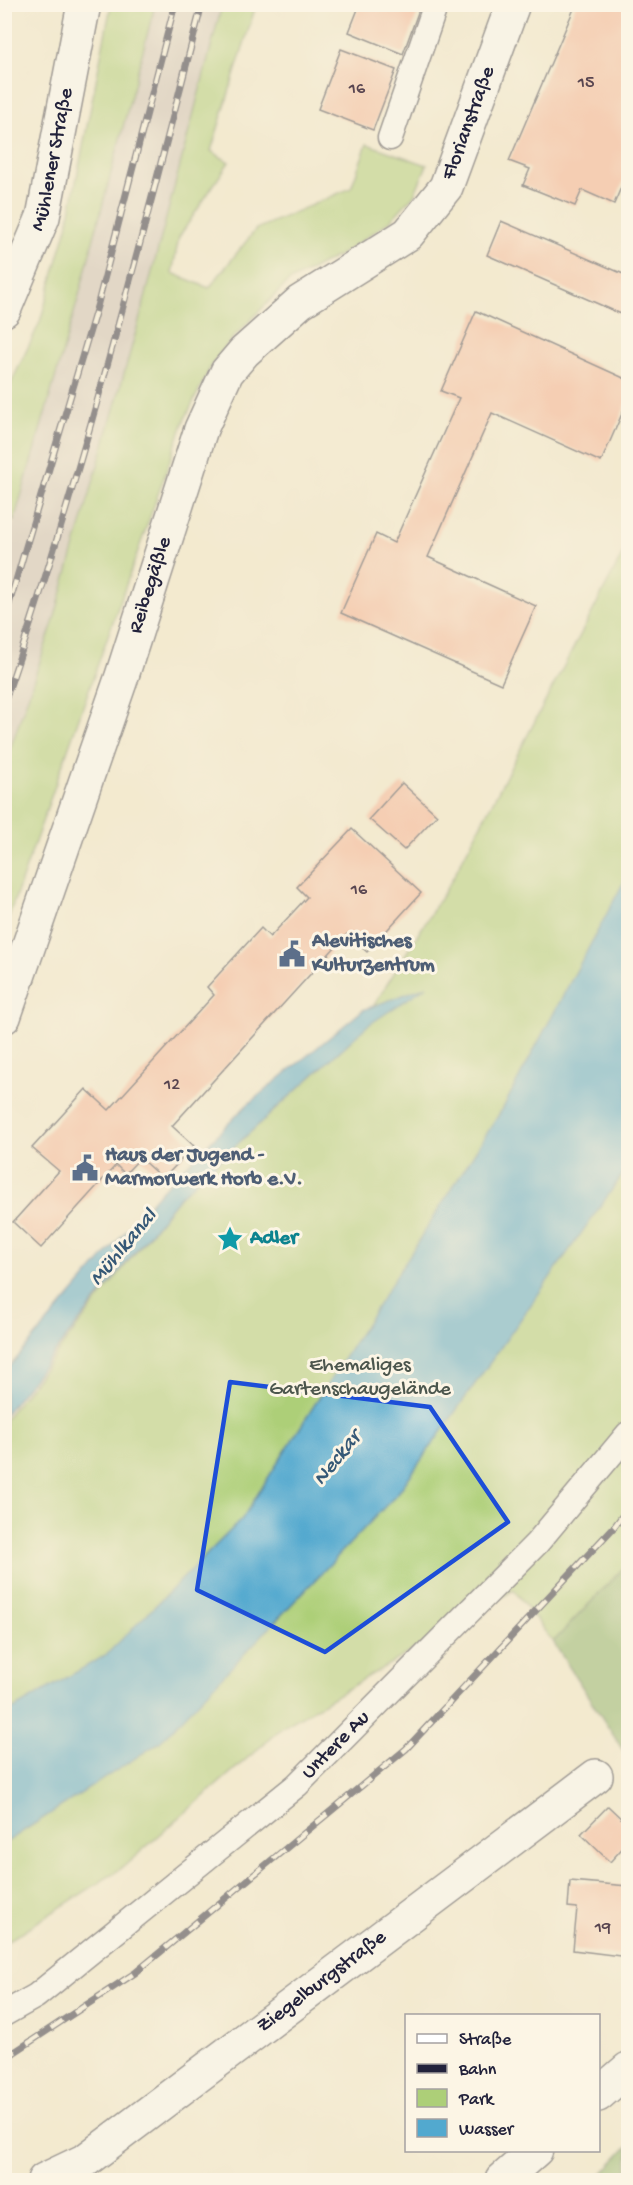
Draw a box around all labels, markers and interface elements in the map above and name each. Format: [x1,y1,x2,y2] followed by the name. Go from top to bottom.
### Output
[437,62,502,184] street label: Florianstraße
[577,73,594,94] house number: 15
[348,79,366,100] house number: 16
[26,85,80,235] street label: Mühlener Straße
[124,533,178,637] street label: Reibegäßle
[350,880,368,901] house number: 16
[311,930,435,979] place label: Alevitisches Kulturzentrum
[277,939,307,969] public building icon: Alevitisches Kulturzentrum
[163,1075,180,1096] house number: 12
[105,1144,303,1193] place label: Haus der Jugend - Marmorwerk Horb e.V.
[70,1153,100,1183] public building icon: Haus der Jugend - Marmorwerk Horb e.V.
[85,1204,164,1292] water label: Mühlkanal
[215,1224,245,1254] place icon: Adler
[249,1227,300,1252] place label: Adler
[269,1354,452,1403] park label: Ehemaliges Gartenschaugelände
[308,1423,371,1492] water label: Neckar
[297,1706,376,1785] street label: Untere Au
[594,1918,611,1939] house number: 19
[252,1925,393,2039] street label: Ziegelburgstraße
[405,2014,600,2152] legend
[459,2030,512,2051] text: Straße
[458,2060,497,2081] text: Bahn
[458,2090,495,2111] text: Park
[459,2120,515,2141] text: Wasser

